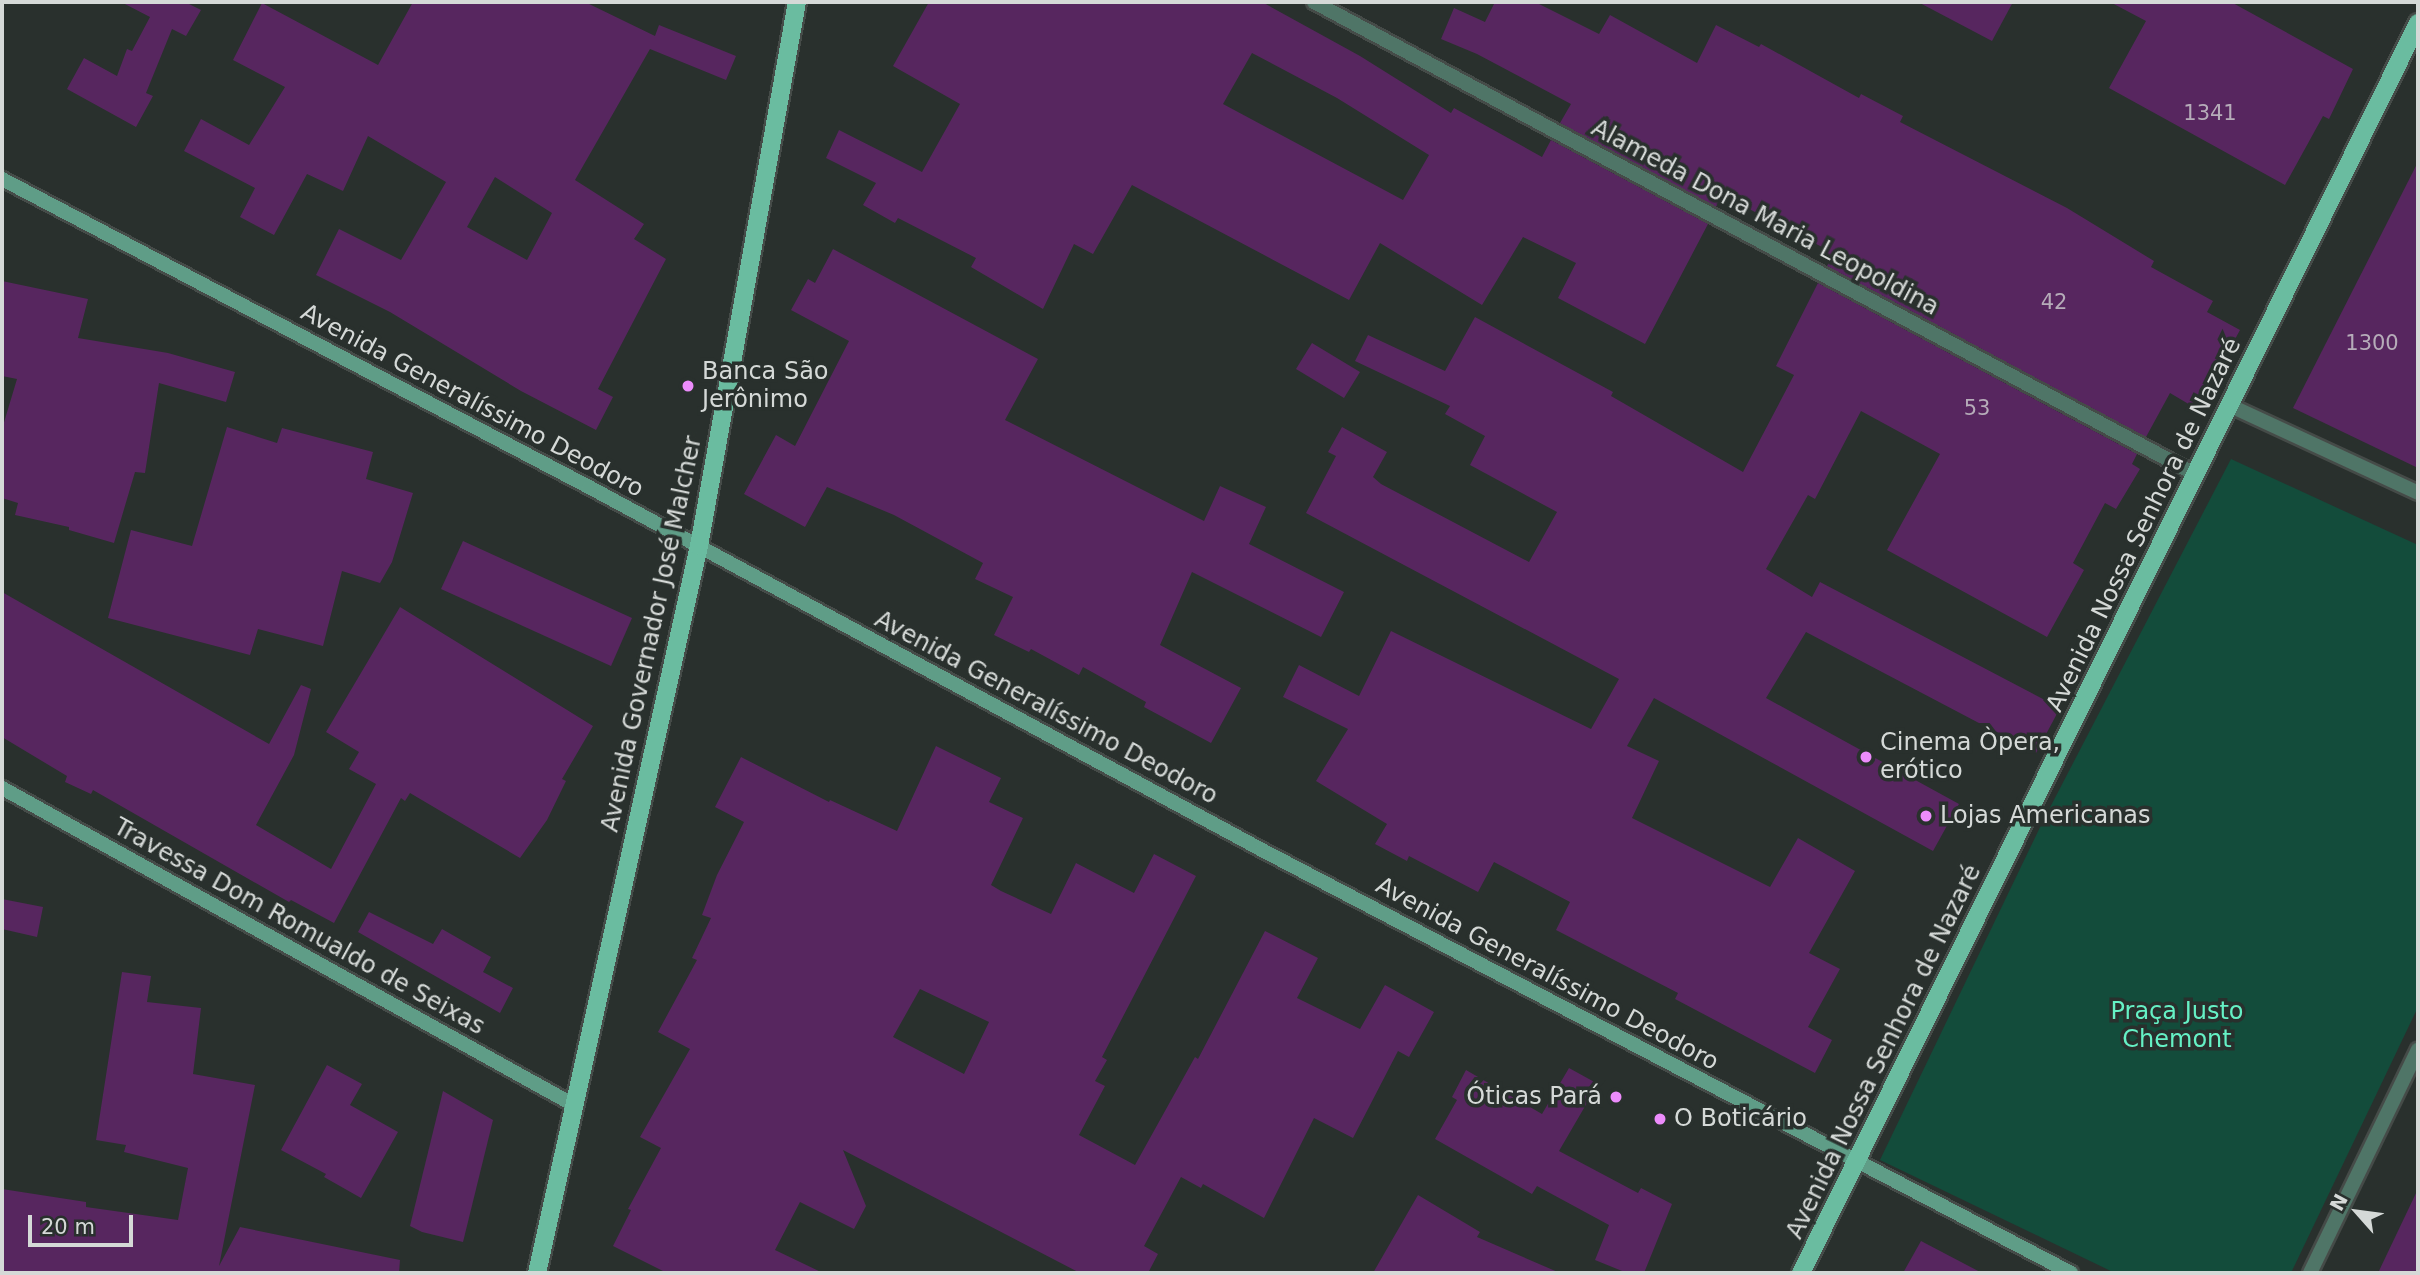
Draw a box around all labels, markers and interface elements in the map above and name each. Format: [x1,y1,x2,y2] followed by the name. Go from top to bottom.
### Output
[2183,100,2237,126] house number: 1341
[1586,114,1944,322] street label: Alameda Dona Maria Leopoldina
[2041,289,2067,315] house number: 42
[296,298,648,504] street label: Avenida Generalíssimo Deodoro
[2345,330,2399,356] house number: 1300
[2041,333,2247,717] street label: Avenida Nossa Senhora de Nazaré
[702,358,829,414] place label: Banca São Jerônimo
[680,378,696,394] marker: Banca São Jerônimo
[1964,395,1990,421] house number: 53
[596,433,708,835] street label: Avenida Governador José Malcher
[870,605,1222,811] street label: Avenida Generalíssimo Deodoro
[1880,729,2060,785] place label: Cinema Òpera, erótico
[1858,749,1874,765] marker: Cinema Òpera, erótico
[1940,802,2151,830] place label: Lojas Americanas
[1918,808,1934,824] marker: Lojas Americanas
[108,813,490,1041] street label: Travessa Dom Romualdo de Seixas
[1781,860,1987,1244] street label: Avenida Nossa Senhora de Nazaré
[1371,871,1723,1077] street label: Avenida Generalíssimo Deodoro
[2110,998,2244,1054] park label: Praça Justo Chemont
[1466,1083,1602,1111] place label: Óticas Pará
[1608,1089,1624,1105] marker: Óticas Pará
[1674,1105,1807,1133] place label: O Boticário
[1652,1111,1668,1127] marker: O Boticário
[2322,1177,2392,1247] north arrow
[2325,1190,2352,1214] text: N
[32,1202,136,1246] scale bar
[41,1215,95,1239] text: 20 m

